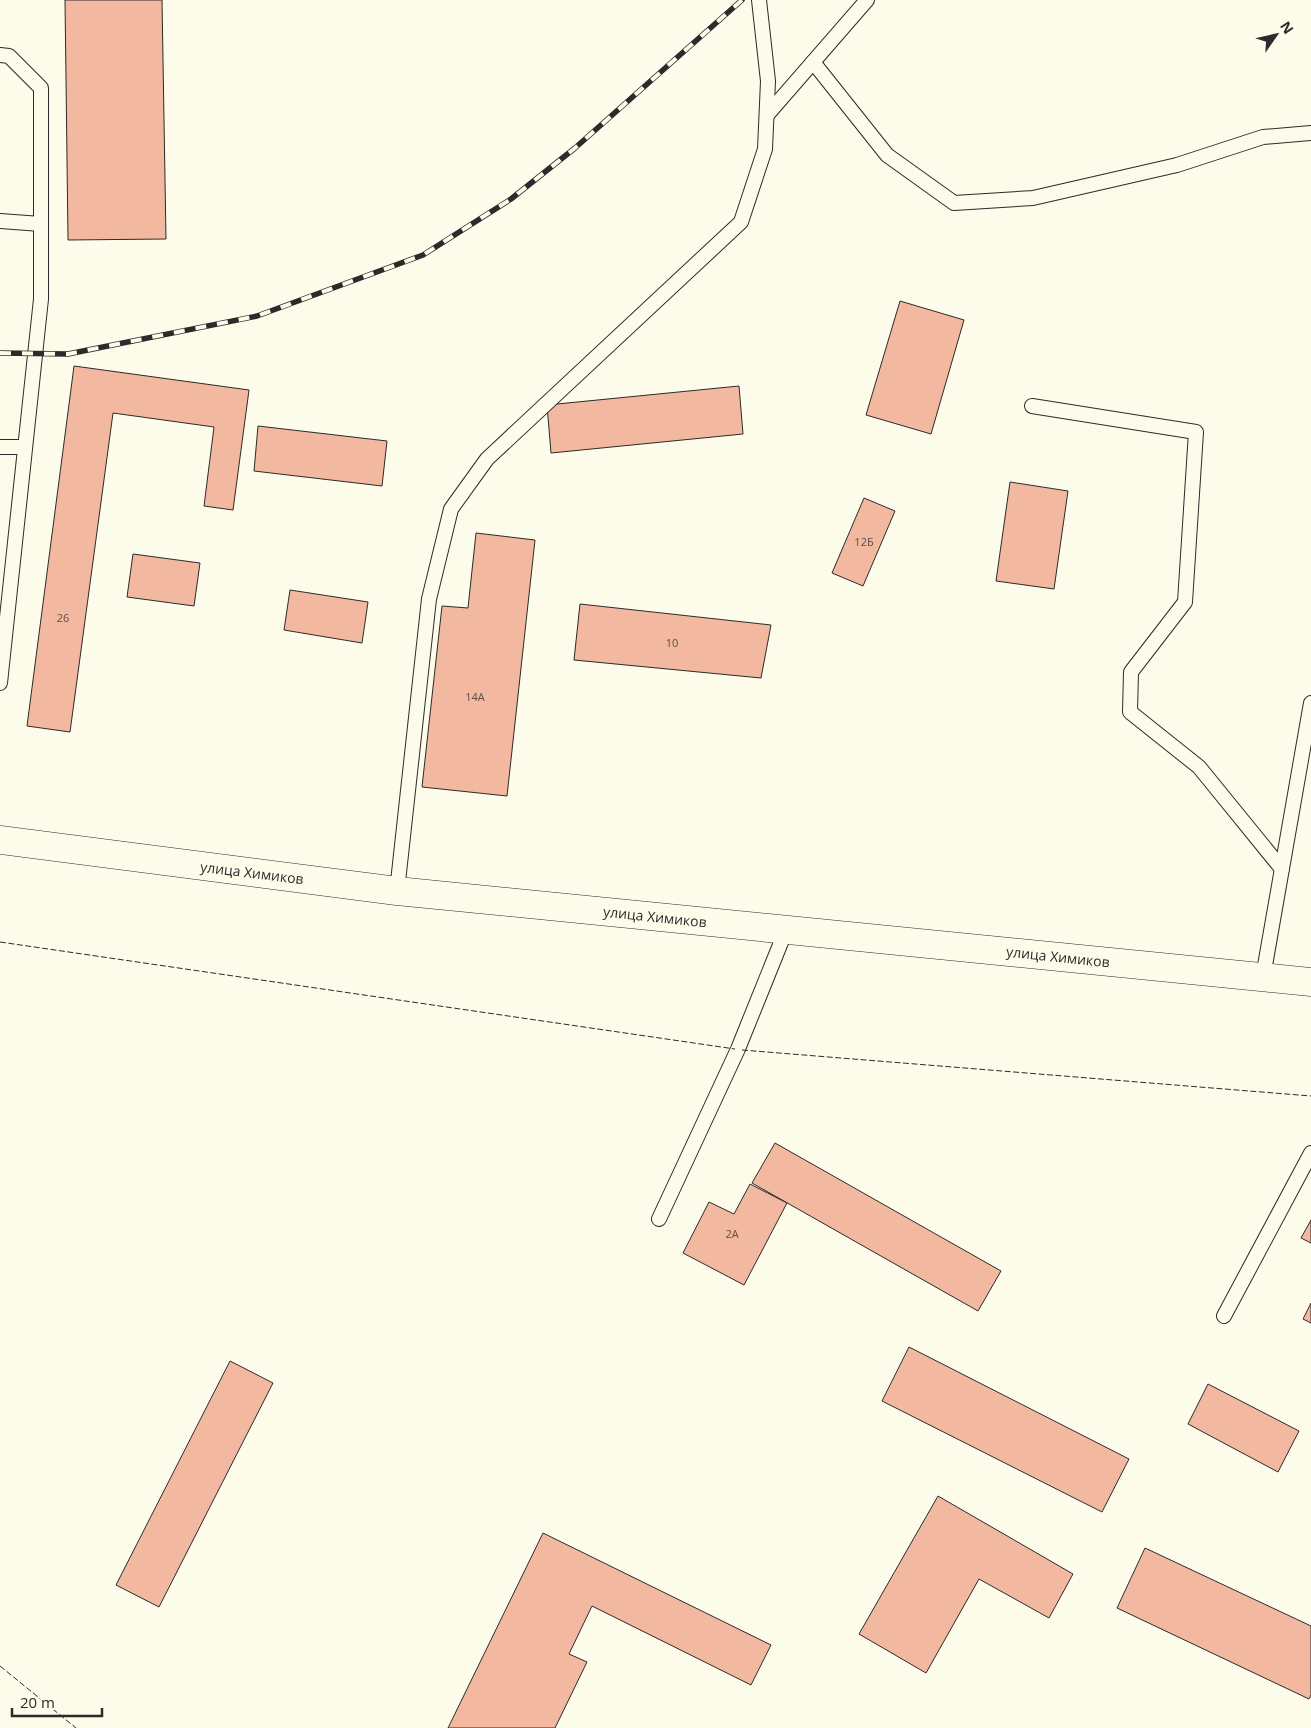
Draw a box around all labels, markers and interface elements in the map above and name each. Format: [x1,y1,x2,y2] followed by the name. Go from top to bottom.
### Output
[1251,10,1301,60] north arrow
[1276,17,1298,37] text: N
[854,534,874,549] house number: 12Б
[57,610,69,625] house number: 26
[666,635,678,650] house number: 10
[465,689,485,704] house number: 14А
[199,857,305,888] street label: улица Химиков
[602,902,708,931] street label: улица Химиков
[1005,942,1111,971] street label: улица Химиков
[725,1226,739,1241] house number: 2А
[12,1686,102,1718] scale bar
[20,1692,55,1712] text: 20 m

